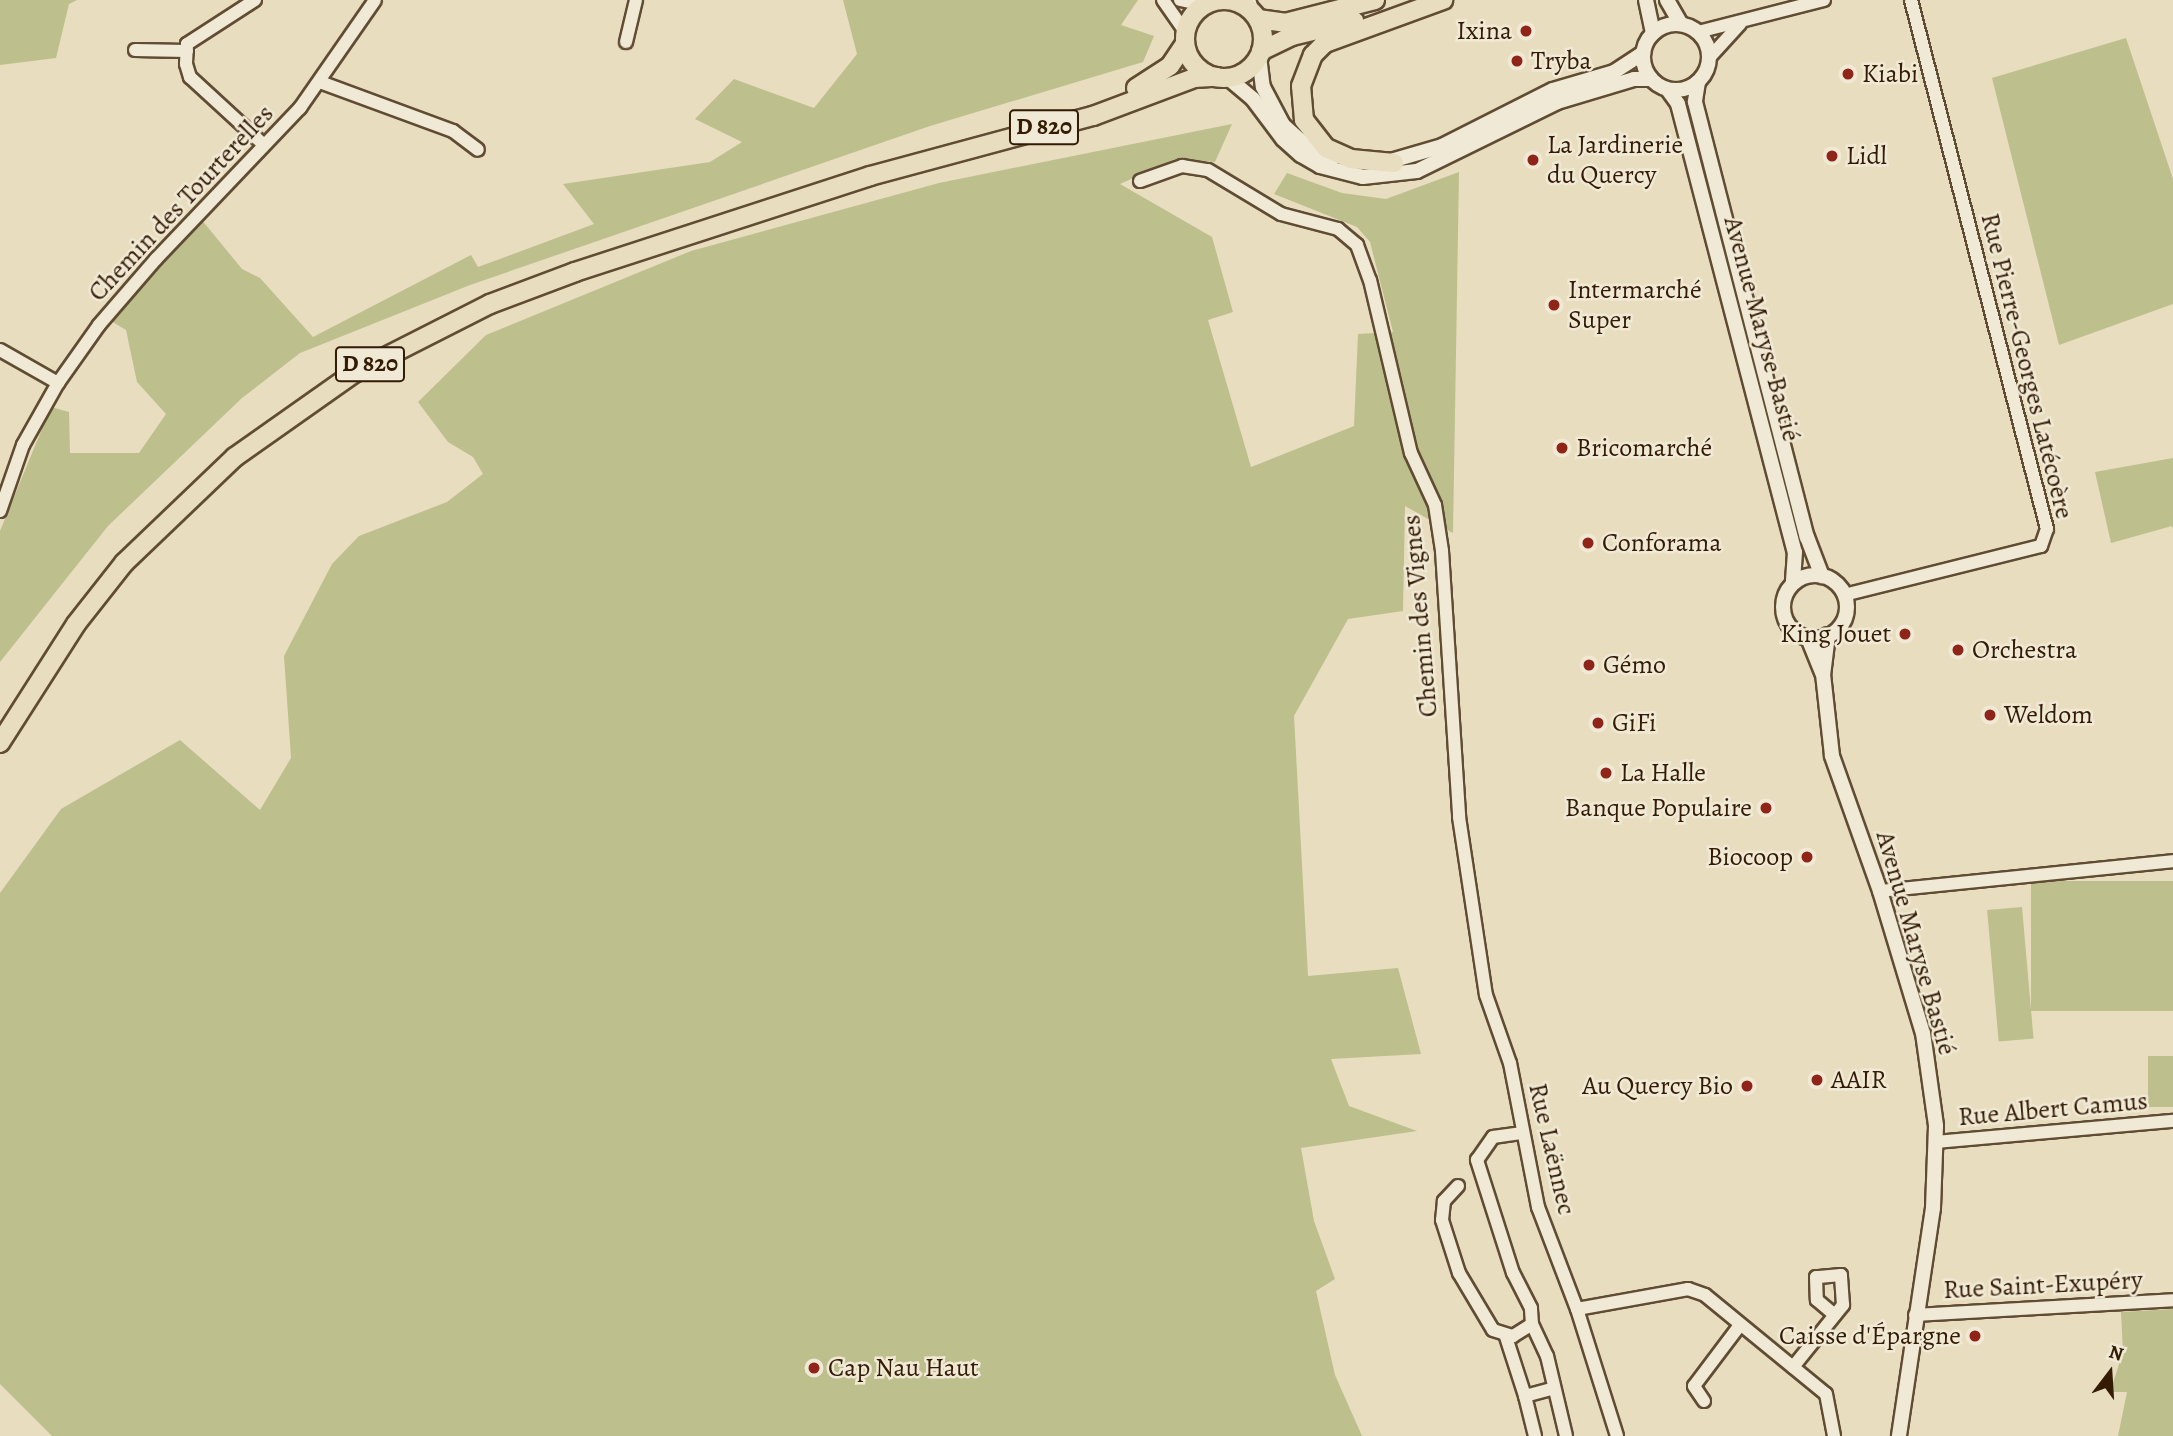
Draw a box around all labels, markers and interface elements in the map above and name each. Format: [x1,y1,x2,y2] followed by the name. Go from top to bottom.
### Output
[1457,15,1512,47] place label: Ixina
[1518,23,1534,39] marker: Ixina
[1531,45,1592,77] place label: Tryba
[1509,53,1525,69] marker: Tryba
[1862,58,1918,90] place label: Kiabi
[1840,66,1856,82] marker: Kiabi
[82,98,280,308] street label: Chemin des Tourterelles
[1007,106,1081,148] road number: D 820
[1547,129,1683,190] place label: La Jardinerie du Quercy
[1846,140,1887,172] place label: Lidl
[1824,148,1840,164] marker: Lidl
[1525,152,1541,168] marker: La Jardinerie du Quercy
[1974,210,2080,522] street label: Rue Pierre-Georges Latécoère
[1717,213,1807,445] street label: Avenue Maryse Bastié
[1568,274,1702,336] place label: Intermarché Super
[1546,297,1562,313] marker: Intermarché Super
[333,344,407,384] road number: D 820
[1576,432,1712,464] place label: Bricomarché
[1554,440,1570,456] marker: Bricomarché
[1396,514,1444,718] street label: Chemin des Vignes
[1602,527,1722,559] place label: Conforama
[1580,535,1596,551] marker: Conforama
[1780,618,1891,650] place label: King Jouet
[1897,626,1913,642] marker: King Jouet
[1972,634,2077,666] place label: Orchestra
[1950,642,1966,658] marker: Orchestra
[1603,649,1666,681] place label: Gémo
[1581,657,1597,673] marker: Gémo
[2004,699,2093,731] place label: Weldom
[1612,707,1656,739] place label: GiFi
[1982,707,1998,723] marker: Weldom
[1590,715,1606,731] marker: GiFi
[1620,757,1706,789] place label: La Halle
[1598,765,1614,781] marker: La Halle
[1565,792,1752,824] place label: Banque Populaire
[1758,800,1774,816] marker: Banque Populaire
[1869,828,1963,1058] street label: Avenue Maryse Bastié
[1707,841,1793,873] place label: Biocoop
[1799,849,1815,865] marker: Biocoop
[1831,1064,1887,1096] place label: AAIR
[1582,1070,1733,1102] place label: Au Quercy Bio
[1809,1072,1825,1088] marker: AAIR
[1739,1078,1755,1094] marker: Au Quercy Bio
[1522,1080,1582,1218] street label: Rue Laënnec
[1957,1085,2149,1133] street label: Rue Albert Camus
[1942,1264,2144,1306] street label: Rue Saint-Exupéry
[1779,1320,1961,1352] place label: Caisse d'Épargne
[1967,1328,1983,1344] marker: Caisse d'Épargne
[2075,1338,2145,1408] north arrow
[2106,1338,2127,1367] text: N
[828,1352,979,1384] place label: Cap Nau Haut
[806,1360,822,1376] marker: Cap Nau Haut

